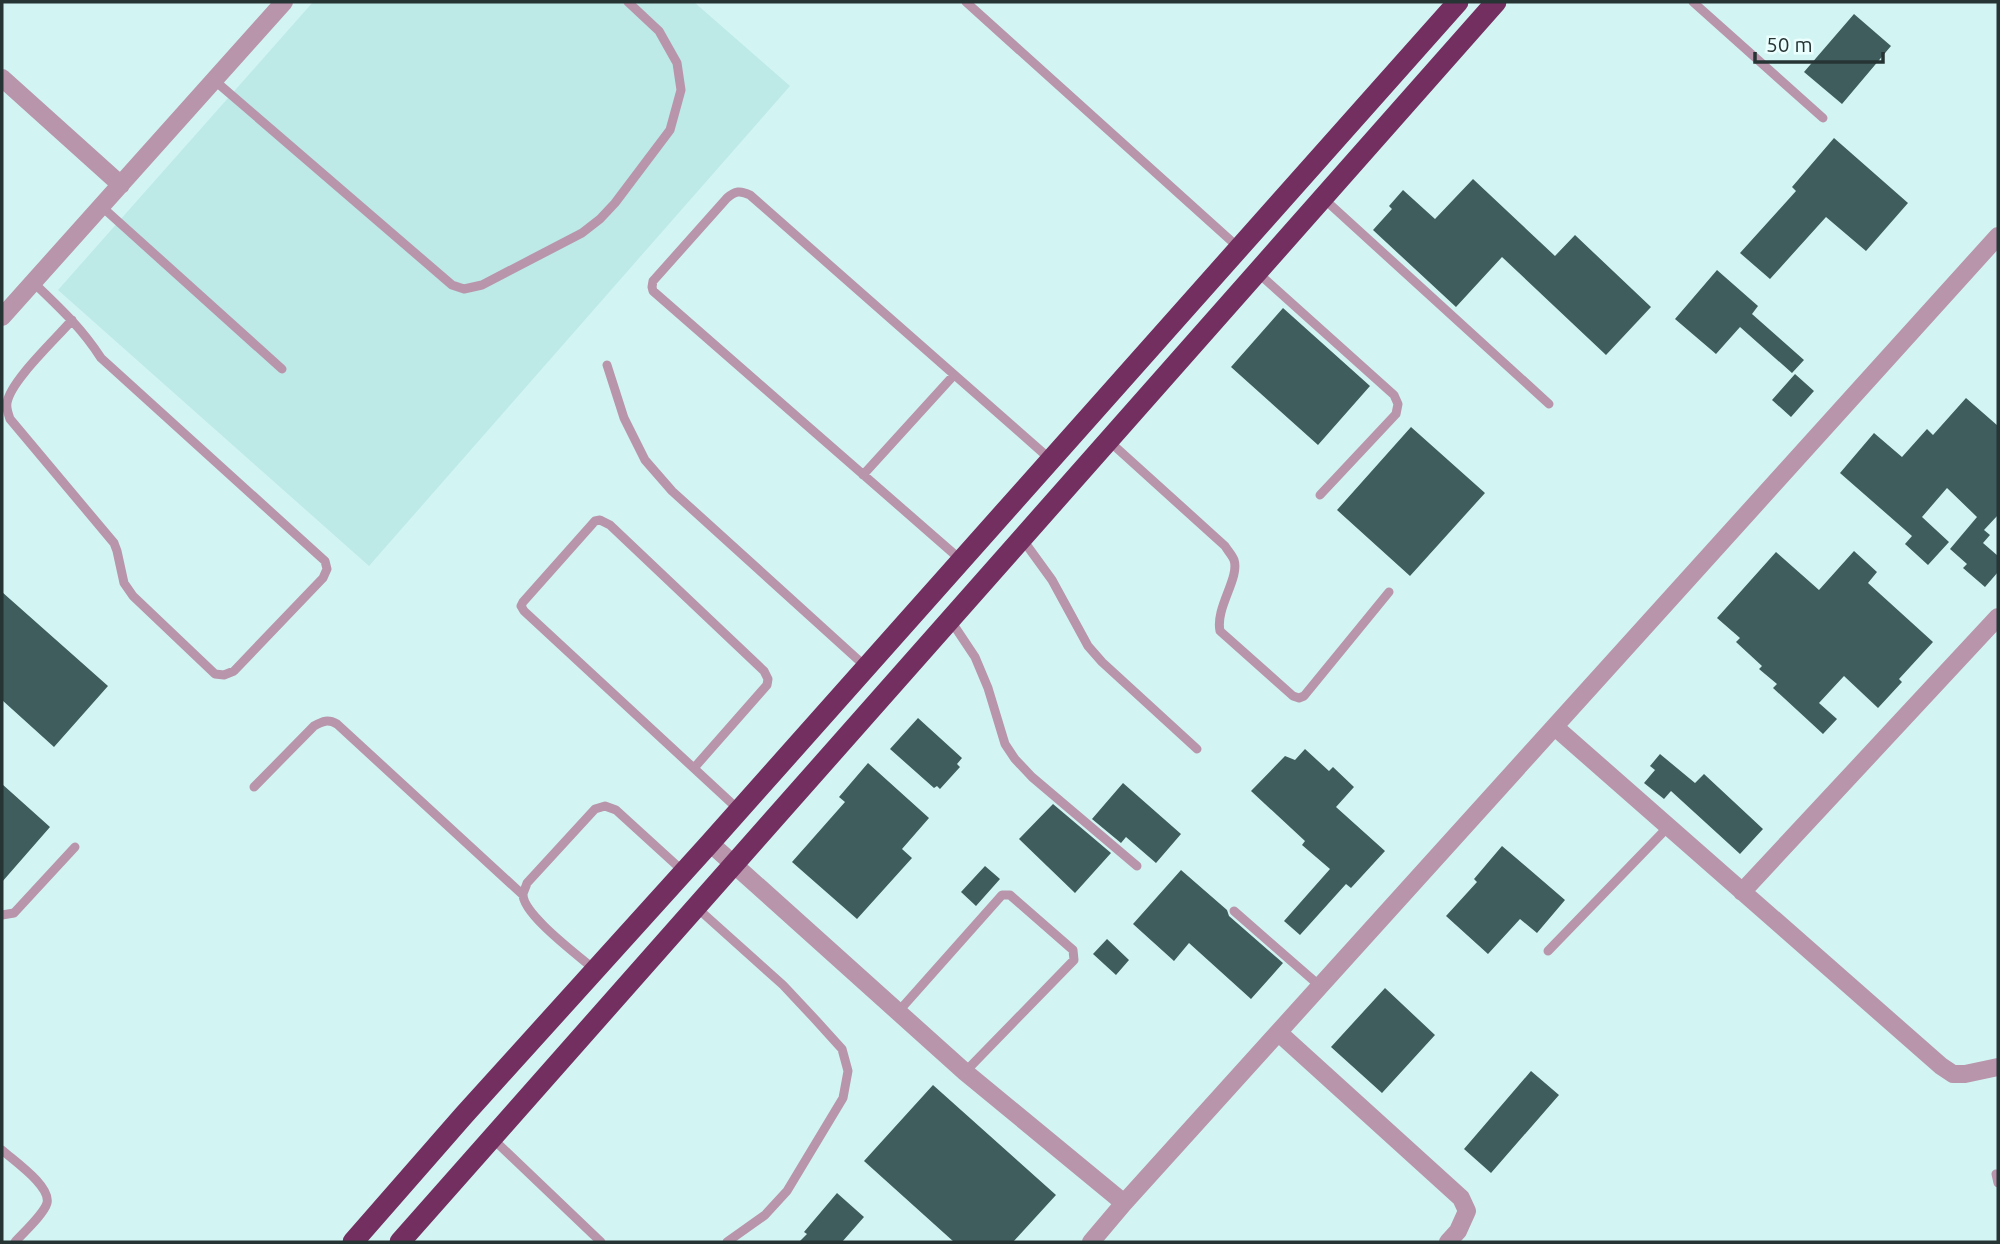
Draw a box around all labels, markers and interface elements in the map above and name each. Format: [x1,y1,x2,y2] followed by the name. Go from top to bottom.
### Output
[1755,21,1883,65] scale bar
[1766,32,1813,56] text: 50 m

